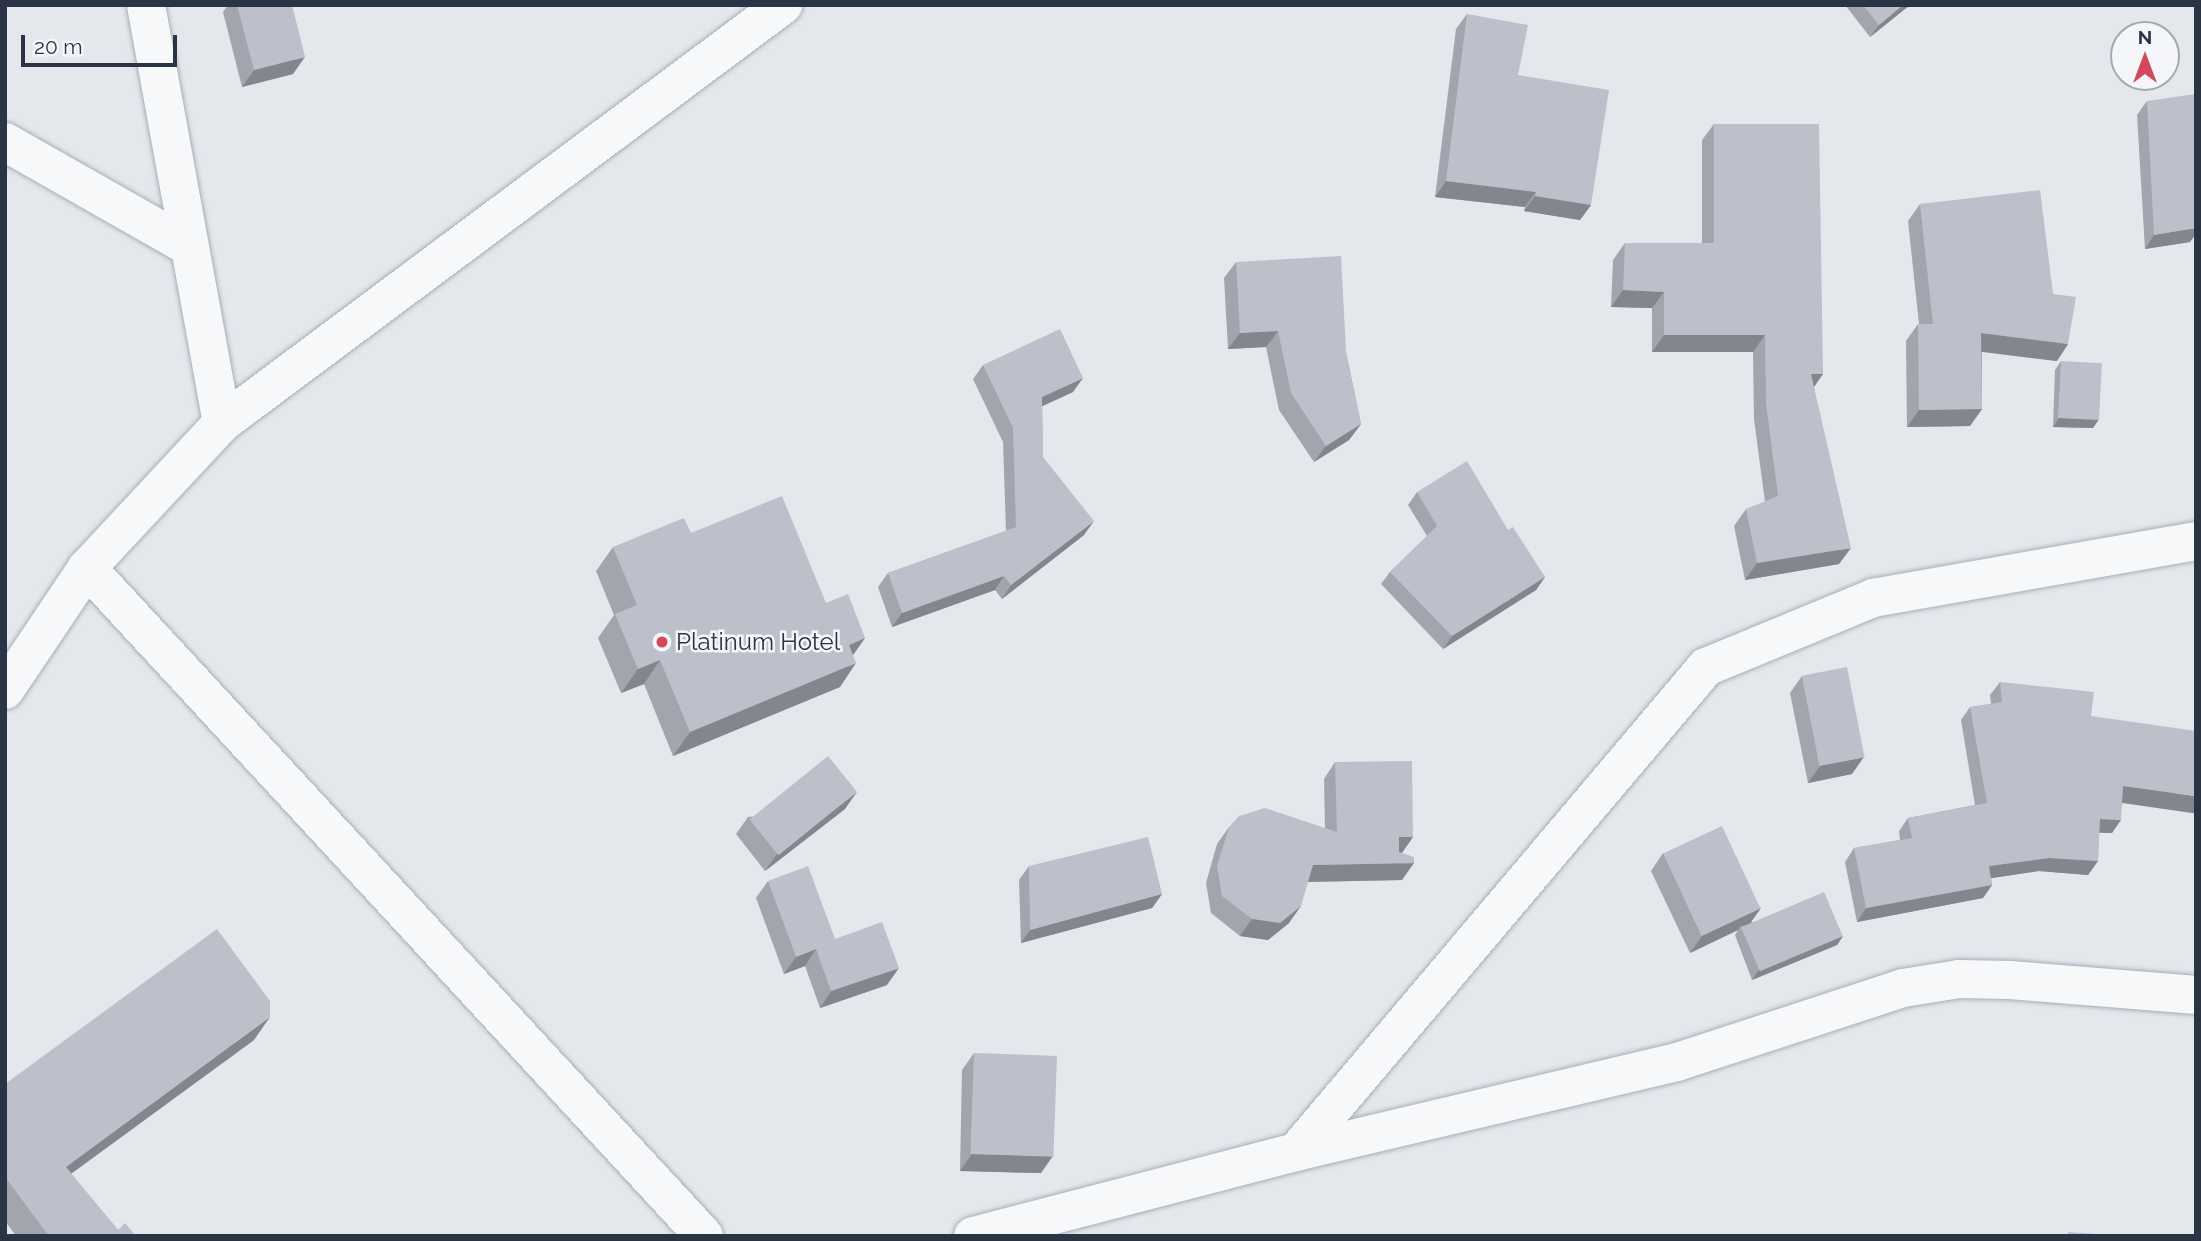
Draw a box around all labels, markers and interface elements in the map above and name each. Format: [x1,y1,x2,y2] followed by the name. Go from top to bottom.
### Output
[24,21,180,65] scale bar
[2110,21,2180,91] north arrow
[2138,26,2152,48] text: N
[34,34,82,59] text: 20 m
[676,628,840,656] place label: Platinum Hotel
[654,634,670,650] marker: Platinum Hotel

